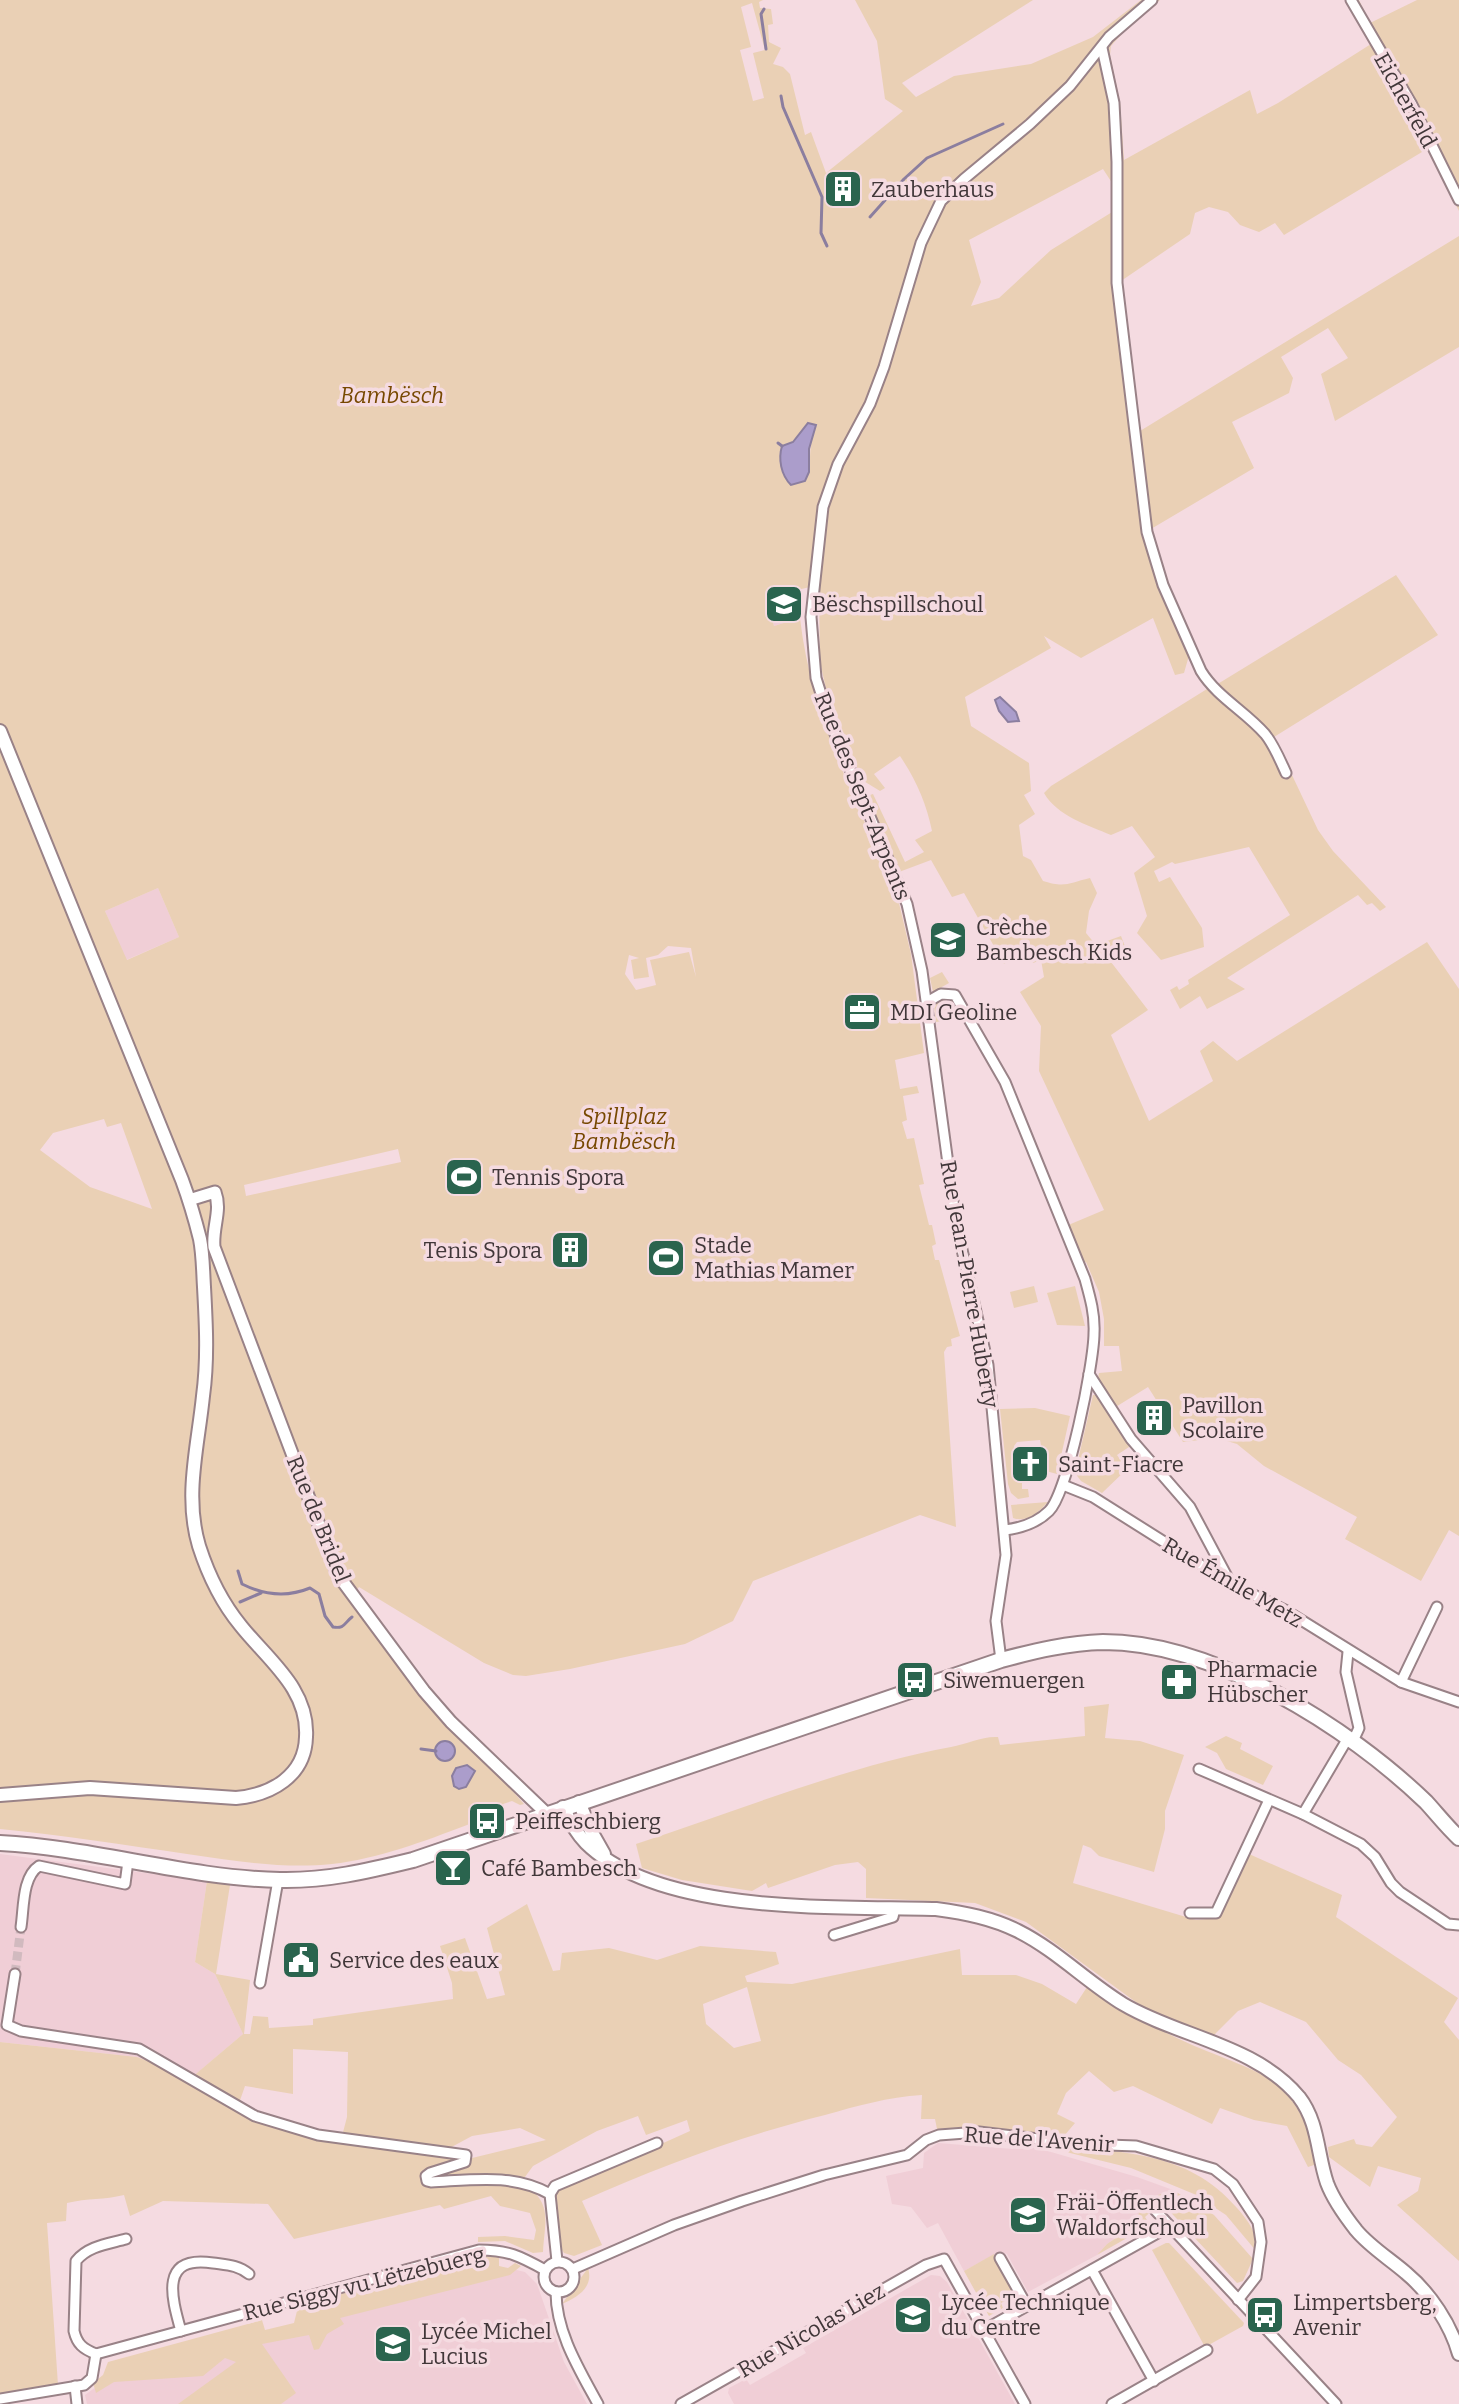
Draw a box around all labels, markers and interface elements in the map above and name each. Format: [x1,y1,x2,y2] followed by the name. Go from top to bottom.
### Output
[1368,48,1443,153] street label: Eicherfeld
[822,168,864,210] building icon: Zauberhaus
[871,176,994,203] place label: Zauberhaus
[340,382,444,409] park label: Bambësch
[763,583,805,625] school or university icon: Bëschspillschoul
[812,591,984,618] place label: Bëschspillschoul
[809,688,917,904] street label: Rue des Sept-Arpents
[976,914,1132,966] place label: Crèche Bambesch Kids
[927,919,969,961] school or university icon: Crèche Bambesch Kids
[841,991,883,1033] office icon: MDI Geoline
[890,999,1017,1026] place label: MDI Geoline
[572,1103,676,1155] park label: Spillplaz Bambësch
[443,1156,485,1198] sports icon: Tennis Spora
[934,1158,1005,1410] street label: Rue Jean-Pierre Huberty
[492,1164,624,1191] place label: Tennis Spora
[549,1229,591,1271] building icon: Tenis Spora
[694,1232,854,1284] place label: Stade Mathias Mamer
[423,1237,542,1264] place label: Tenis Spora
[645,1237,687,1279] sports icon: Stade Mathias Mamer
[1182,1392,1264,1444] place label: Pavillon Scolaire
[1133,1397,1175,1439] building icon: Pavillon Scolaire
[1009,1443,1051,1485] church icon: Saint-Fiacre
[1058,1451,1184,1478] place label: Saint-Fiacre
[281,1452,356,1587] street label: Rue de Bridel
[1158,1531,1308,1634] street label: Rue Émile Metz
[1207,1656,1318,1708] place label: Pharmacie Hübscher
[894,1659,936,1701] bus stop icon: Siwemuergen
[1158,1661,1200,1703] pharmacy icon: Pharmacie Hübscher
[943,1667,1085,1694] place label: Siwemuergen
[466,1800,508,1842] bus stop icon: Peiffeschbierg
[515,1808,661,1835] place label: Peiffeschbierg
[432,1847,474,1889] bar icon: Café Bambesch
[481,1855,638,1882] place label: Café Bambesch
[280,1939,322,1981] public building icon: Service des eaux
[329,1947,499,1974] place label: Service des eaux
[963,2121,1115,2158] street label: Rue de l'Avenir
[1056,2189,1213,2241] place label: Fräi-Öffentlech Waldorfschoul
[1007,2194,1049,2236] school or university icon: Fräi-Öffentlech Waldorfschoul
[241,2240,488,2327] street label: Rue Siggy vu Lëtzebuerg
[733,2277,890,2384] street label: Rue Nicolas Liez
[941,2289,1110,2341] place label: Lycée Technique du Centre
[1293,2289,1437,2341] place label: Limpertsberg, Avenir
[892,2294,934,2336] school or university icon: Lycée Technique du Centre
[1244,2294,1286,2336] bus stop icon: Limpertsberg, Avenir
[421,2318,552,2370] place label: Lycée Michel Lucius
[372,2323,414,2365] school or university icon: Lycée Michel Lucius

